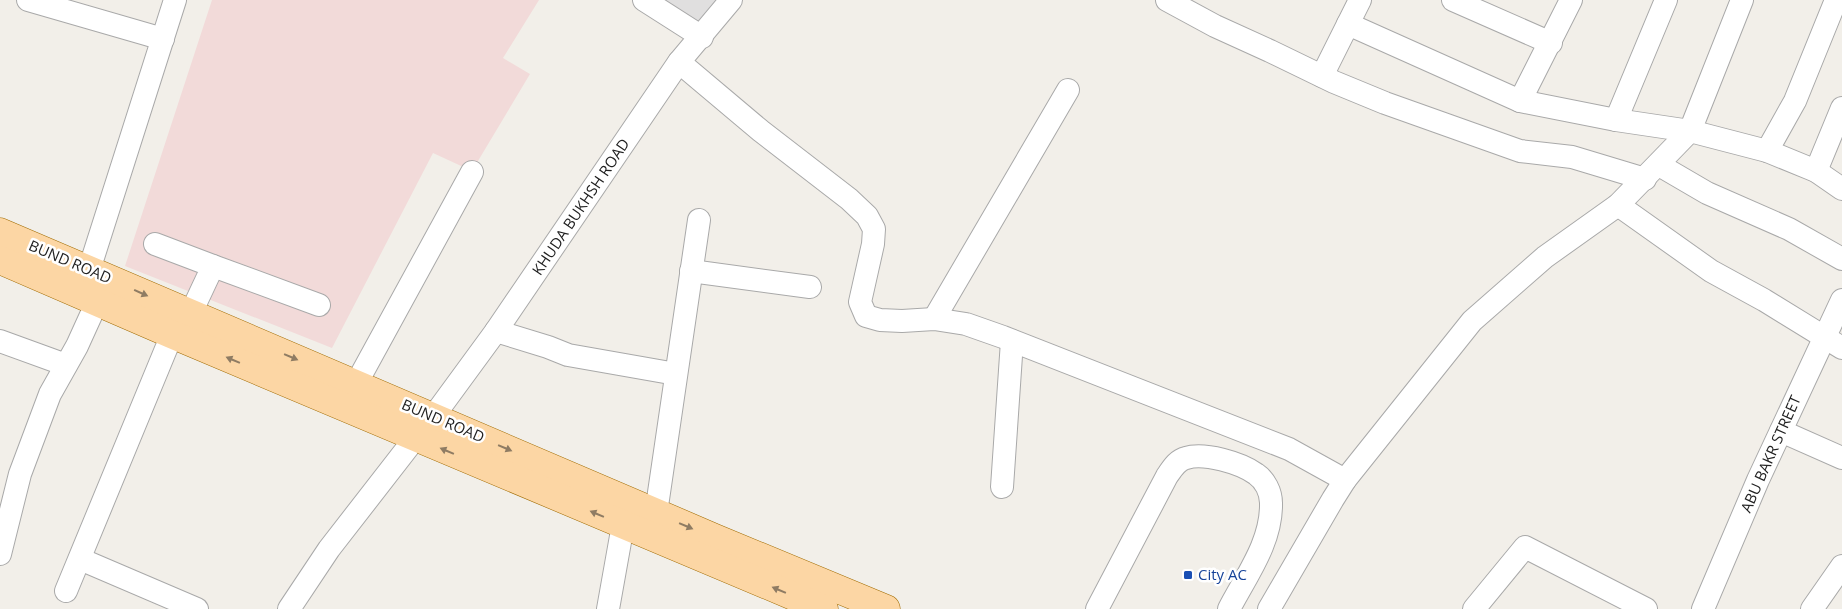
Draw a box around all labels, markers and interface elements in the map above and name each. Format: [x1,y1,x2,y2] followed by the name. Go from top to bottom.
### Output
[527,134,633,279] street label: KHUDA BUKHSH ROAD
[26,235,115,287] street label: BUND ROAD
[134,290,148,298] one-way arrow
[284,353,298,361] one-way arrow
[226,356,240,364] one-way arrow
[1735,391,1805,515] street label: ABU BAKR STREET
[399,394,488,446] street label: BUND ROAD
[498,444,512,452] one-way arrow
[440,446,455,454] one-way arrow
[590,510,604,518] one-way arrow
[679,522,693,530] one-way arrow
[1198,564,1247,584] place label: City AC
[1182,569,1194,581] marker: City AC
[771,586,786,594] one-way arrow

